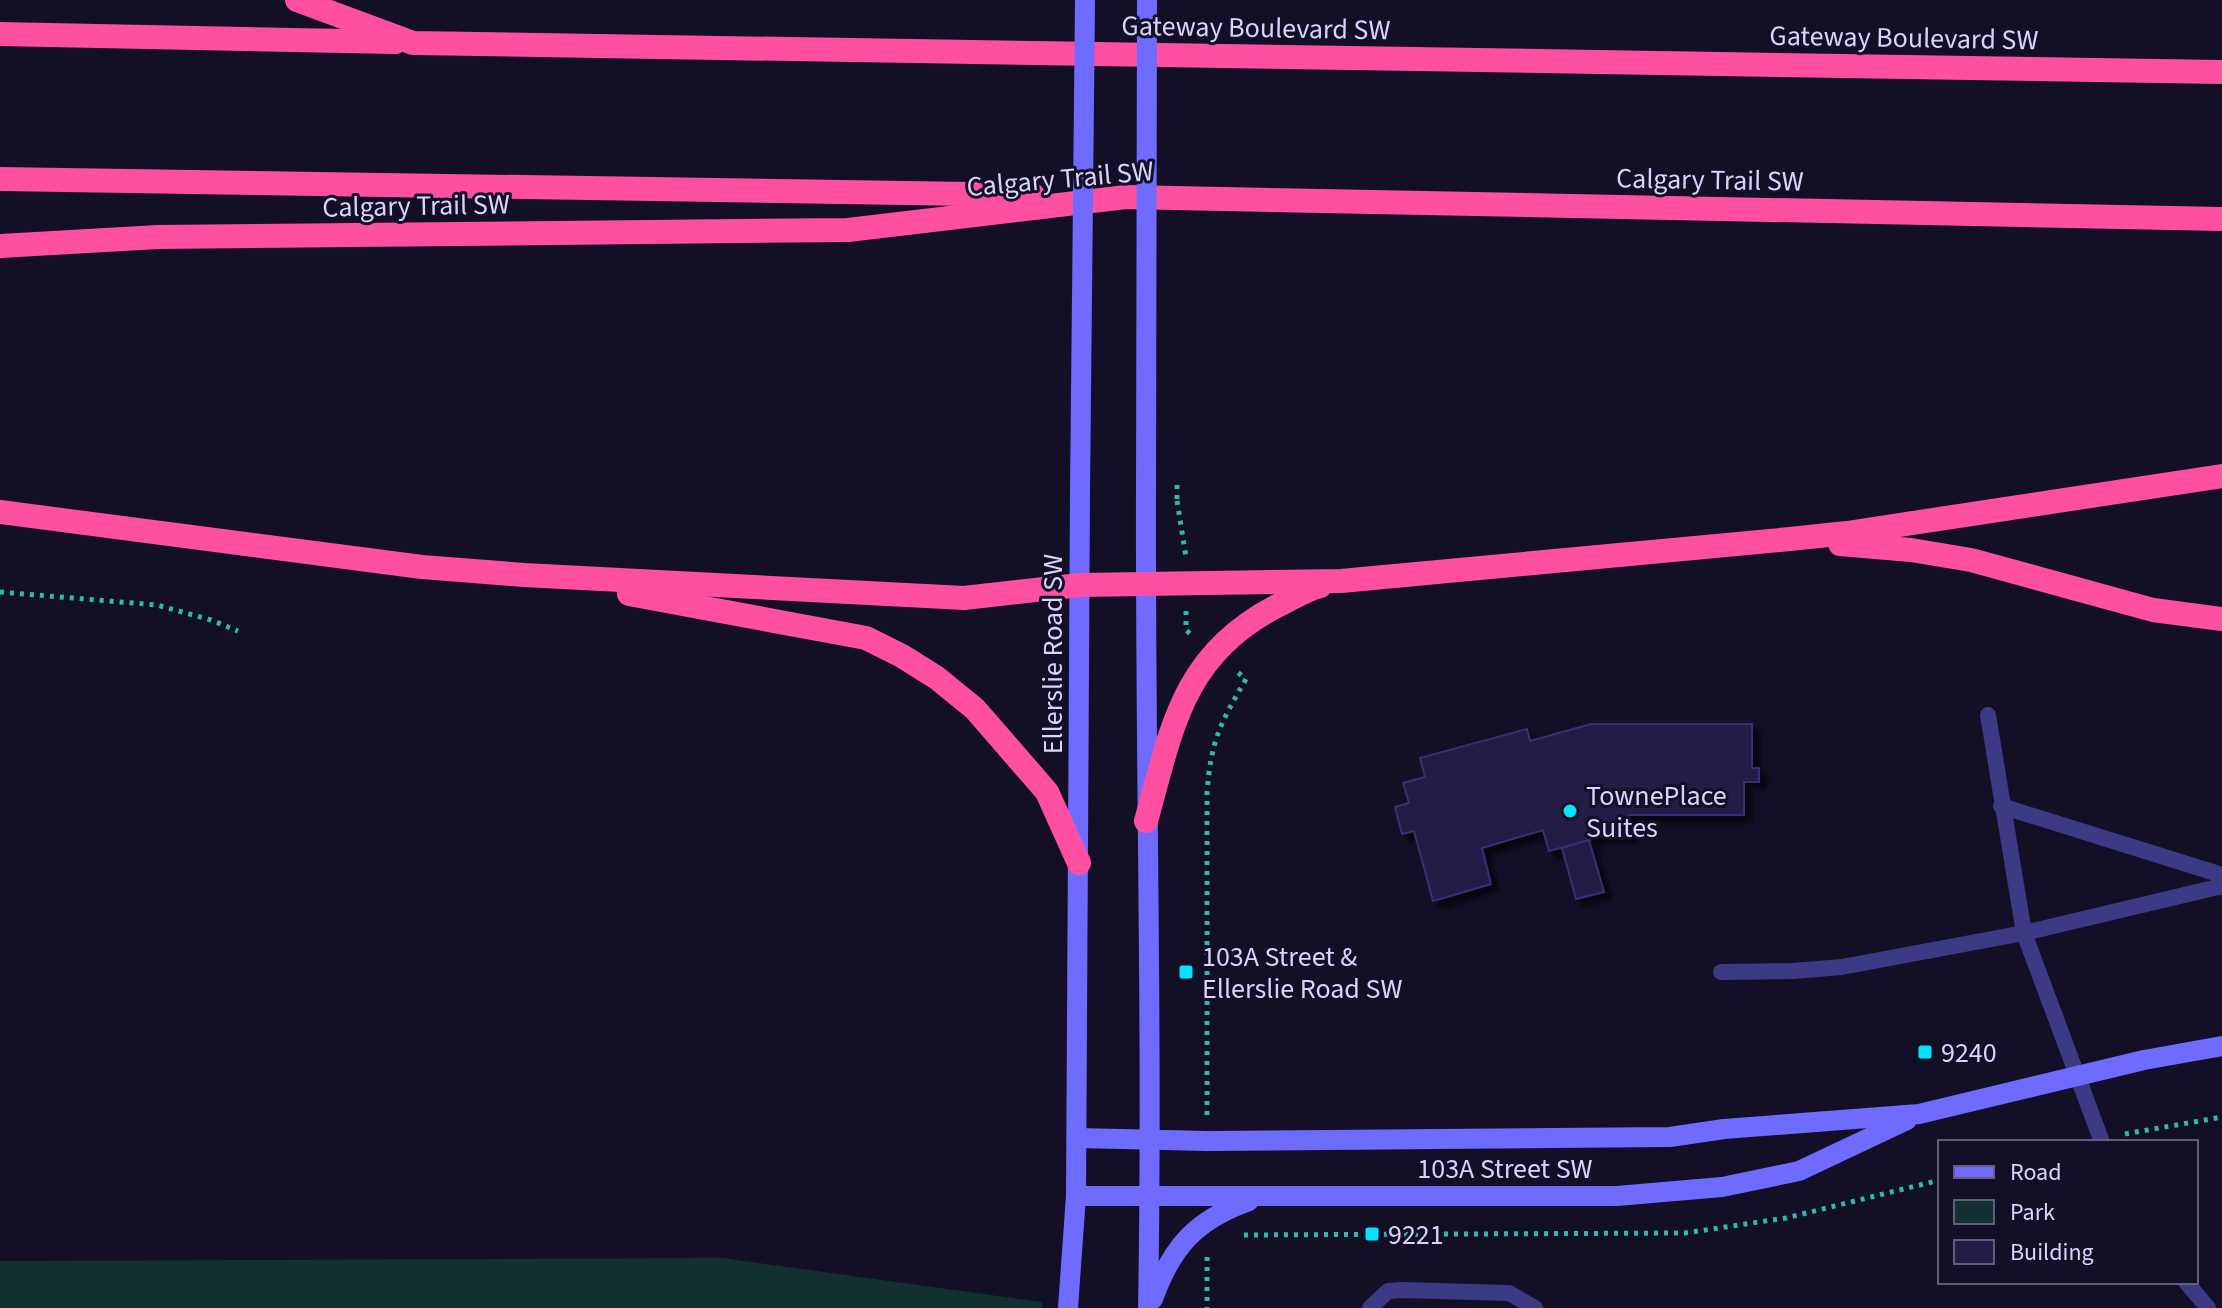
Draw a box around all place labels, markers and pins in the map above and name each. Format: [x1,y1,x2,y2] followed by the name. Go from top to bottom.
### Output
[1586,776,1727,848] place label: TownePlace Suites
[1561,802,1579,820] marker: TownePlace Suites
[1202,937,1402,1009] place label: 103A Street & Ellerslie Road SW
[1177,963,1195,981] marker: 103A Street & Ellerslie Road SW
[1941,1033,1997,1073] place label: 9240
[1916,1043,1934,1061] marker: 9240
[1388,1215,1444,1255] place label: 9221
[1363,1225,1381,1243] marker: 9221

